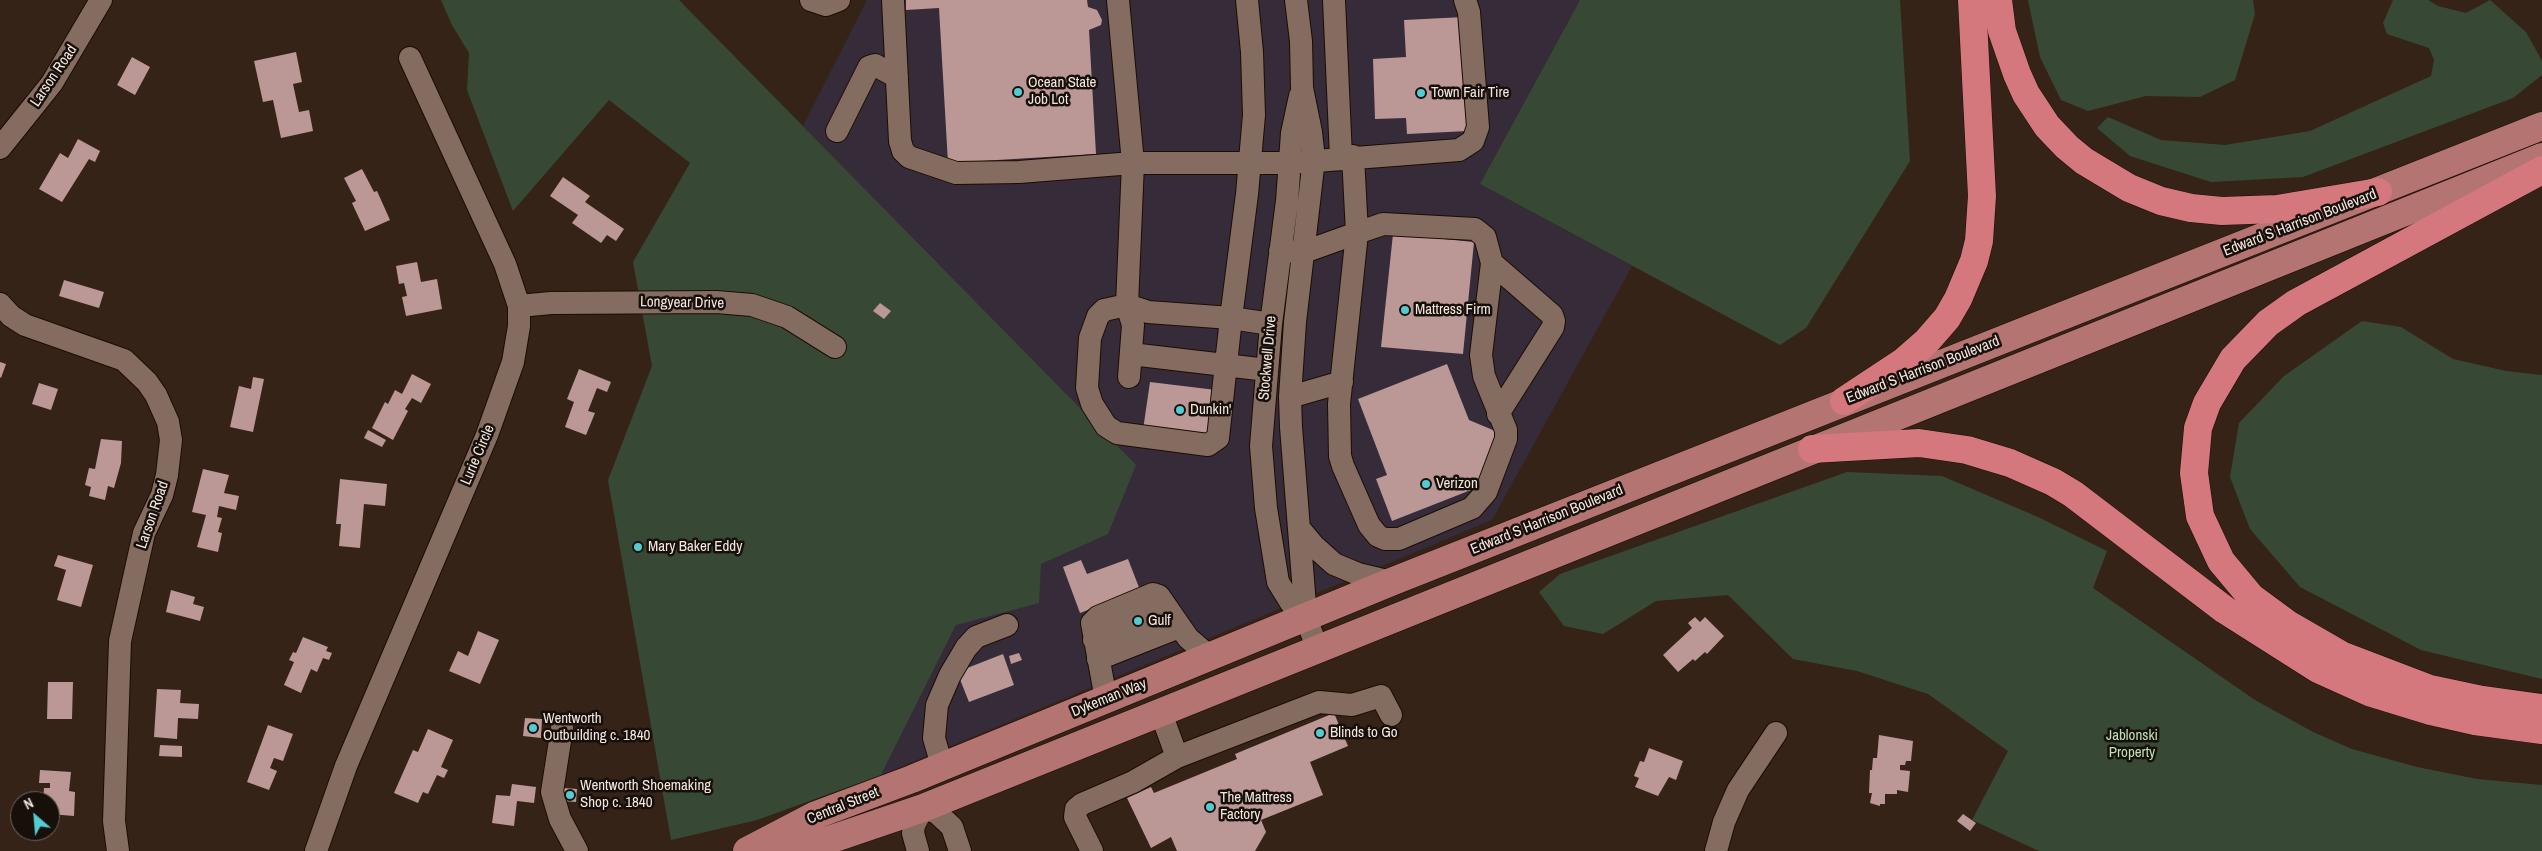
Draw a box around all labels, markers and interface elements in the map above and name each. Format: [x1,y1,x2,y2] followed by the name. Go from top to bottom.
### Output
[27,42,81,110] street label: Larson Road
[1028,74,1096,109] place label: Ocean State Job Lot
[1431,84,1509,102] place label: Town Fair Tire
[1012,86,1024,98] marker: Ocean State Job Lot
[1415,87,1427,99] marker: Town Fair Tire
[2221,185,2379,261] street label: Edward S Harrison Boulevard
[640,293,724,313] street label: Longyear Drive
[1415,301,1491,319] place label: Mattress Firm
[1399,304,1411,316] marker: Mattress Firm
[1255,315,1281,401] street label: Stockwell Drive
[1844,332,2002,408] street label: Edward S Harrison Boulevard
[1190,401,1231,419] place label: Dunkin'
[1174,404,1186,416] marker: Dunkin'
[457,422,499,488] street label: Lurie Circle
[1436,475,1478,493] place label: Verizon
[1420,478,1432,490] marker: Verizon
[133,479,173,551] street label: Larson Road
[1468,481,1626,559] street label: Edward S Harrison Boulevard
[648,538,742,556] place label: Mary Baker Eddy
[632,541,644,553] marker: Mary Baker Eddy
[1148,612,1171,630] place label: Gulf
[1132,615,1144,627] marker: Gulf
[1069,675,1149,721] street label: Dykeman Way
[543,710,650,745] place label: Wentworth Outbuilding c. 1840
[527,722,539,734] marker: Wentworth Outbuilding c. 1840
[1330,724,1398,742] place label: Blinds to Go
[1314,727,1326,739] marker: Blinds to Go
[2106,727,2158,762] park label: Jablonski Property
[580,777,711,812] place label: Wentworth Shoemaking Shop c. 1840
[804,783,882,829] street label: Central Street
[564,789,576,801] marker: Wentworth Shoemaking Shop c. 1840
[1220,789,1292,824] place label: The Mattress Factory
[10,791,60,841] north arrow
[21,794,36,813] text: N
[1204,801,1216,813] marker: The Mattress Factory

